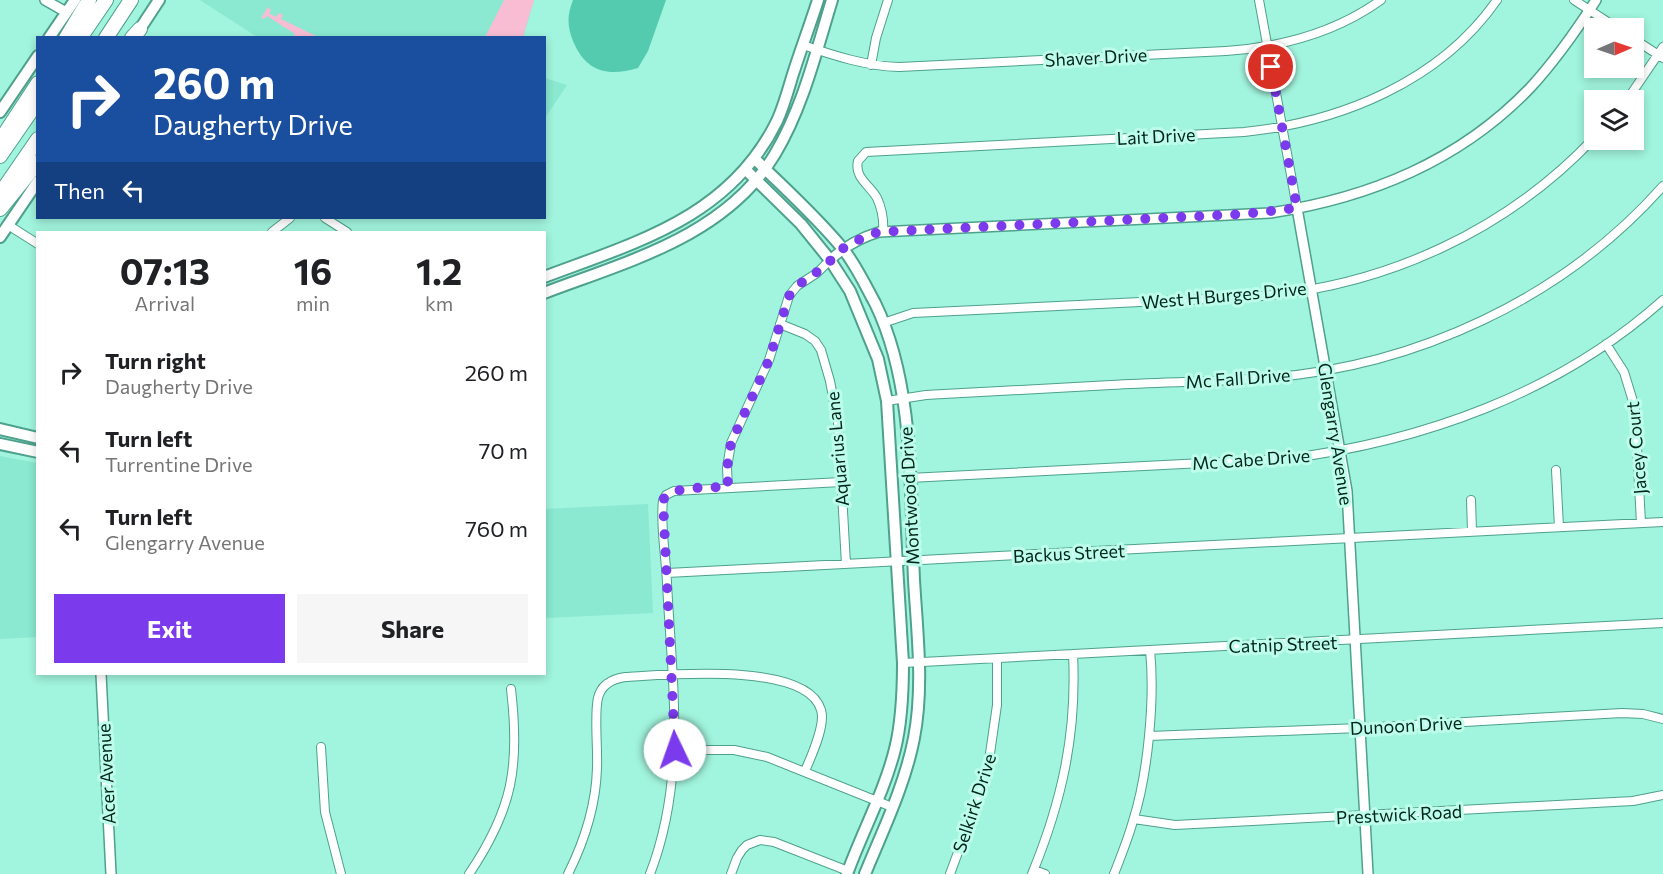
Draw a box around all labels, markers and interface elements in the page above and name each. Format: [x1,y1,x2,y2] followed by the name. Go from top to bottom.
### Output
[1584,18,1644,78] north arrow
[1584,18,1644,150] map controls
[1245,41,1296,92] pin
[1044,43,1148,71] street label: Shaver Drive
[1254,50,1287,83] icon: arrive
[153,56,275,108] text: 260 m
[54,60,132,138] icon: right
[1584,90,1644,150] button: layers
[153,108,353,141] text: Daugherty Drive
[1116,123,1196,149] street label: Lait Drive
[117,174,150,207] icon: left
[54,177,105,204] text: Then
[120,248,210,292] text: 07:13
[294,248,332,292] text: 16
[416,248,462,292] text: 1.2
[1141,277,1307,313] street label: West H Burges Drive
[135,291,195,315] text: Arrival
[296,291,330,315] text: min
[425,291,453,315] text: km
[105,347,206,374] text: Turn right
[54,356,87,389] icon: right
[465,359,528,386] text: 260 m
[1314,361,1358,507] street label: Glengarry Avenue
[1185,363,1291,393] street label: Mc Fall Drive
[105,374,253,398] text: Daugherty Drive
[821,391,853,507] street label: Aquarius Lane
[1621,401,1651,495] street label: Jacey Court
[105,425,192,452] text: Turn left
[894,426,924,566] street label: Montwood Drive
[54,434,87,467] icon: left
[479,437,528,464] text: 70 m
[1191,444,1311,474] street label: Mc Cabe Drive
[105,452,252,476] text: Turrentine Drive
[105,503,192,530] text: Turn left
[54,512,87,545] icon: left
[465,515,528,542] text: 760 m
[105,530,265,554] text: Glengarry Avenue
[1012,539,1126,567] street label: Backus Street
[54,594,285,663] button: Exit
[297,594,528,663] button: Share
[1228,631,1338,657] street label: Catnip Street
[1349,711,1463,739] street label: Dunoon Drive
[643,718,707,782] position arrow
[92,723,120,825] street label: Acer Avenue
[948,751,1000,855] street label: Selkirk Drive
[1335,800,1463,828] street label: Prestwick Road

